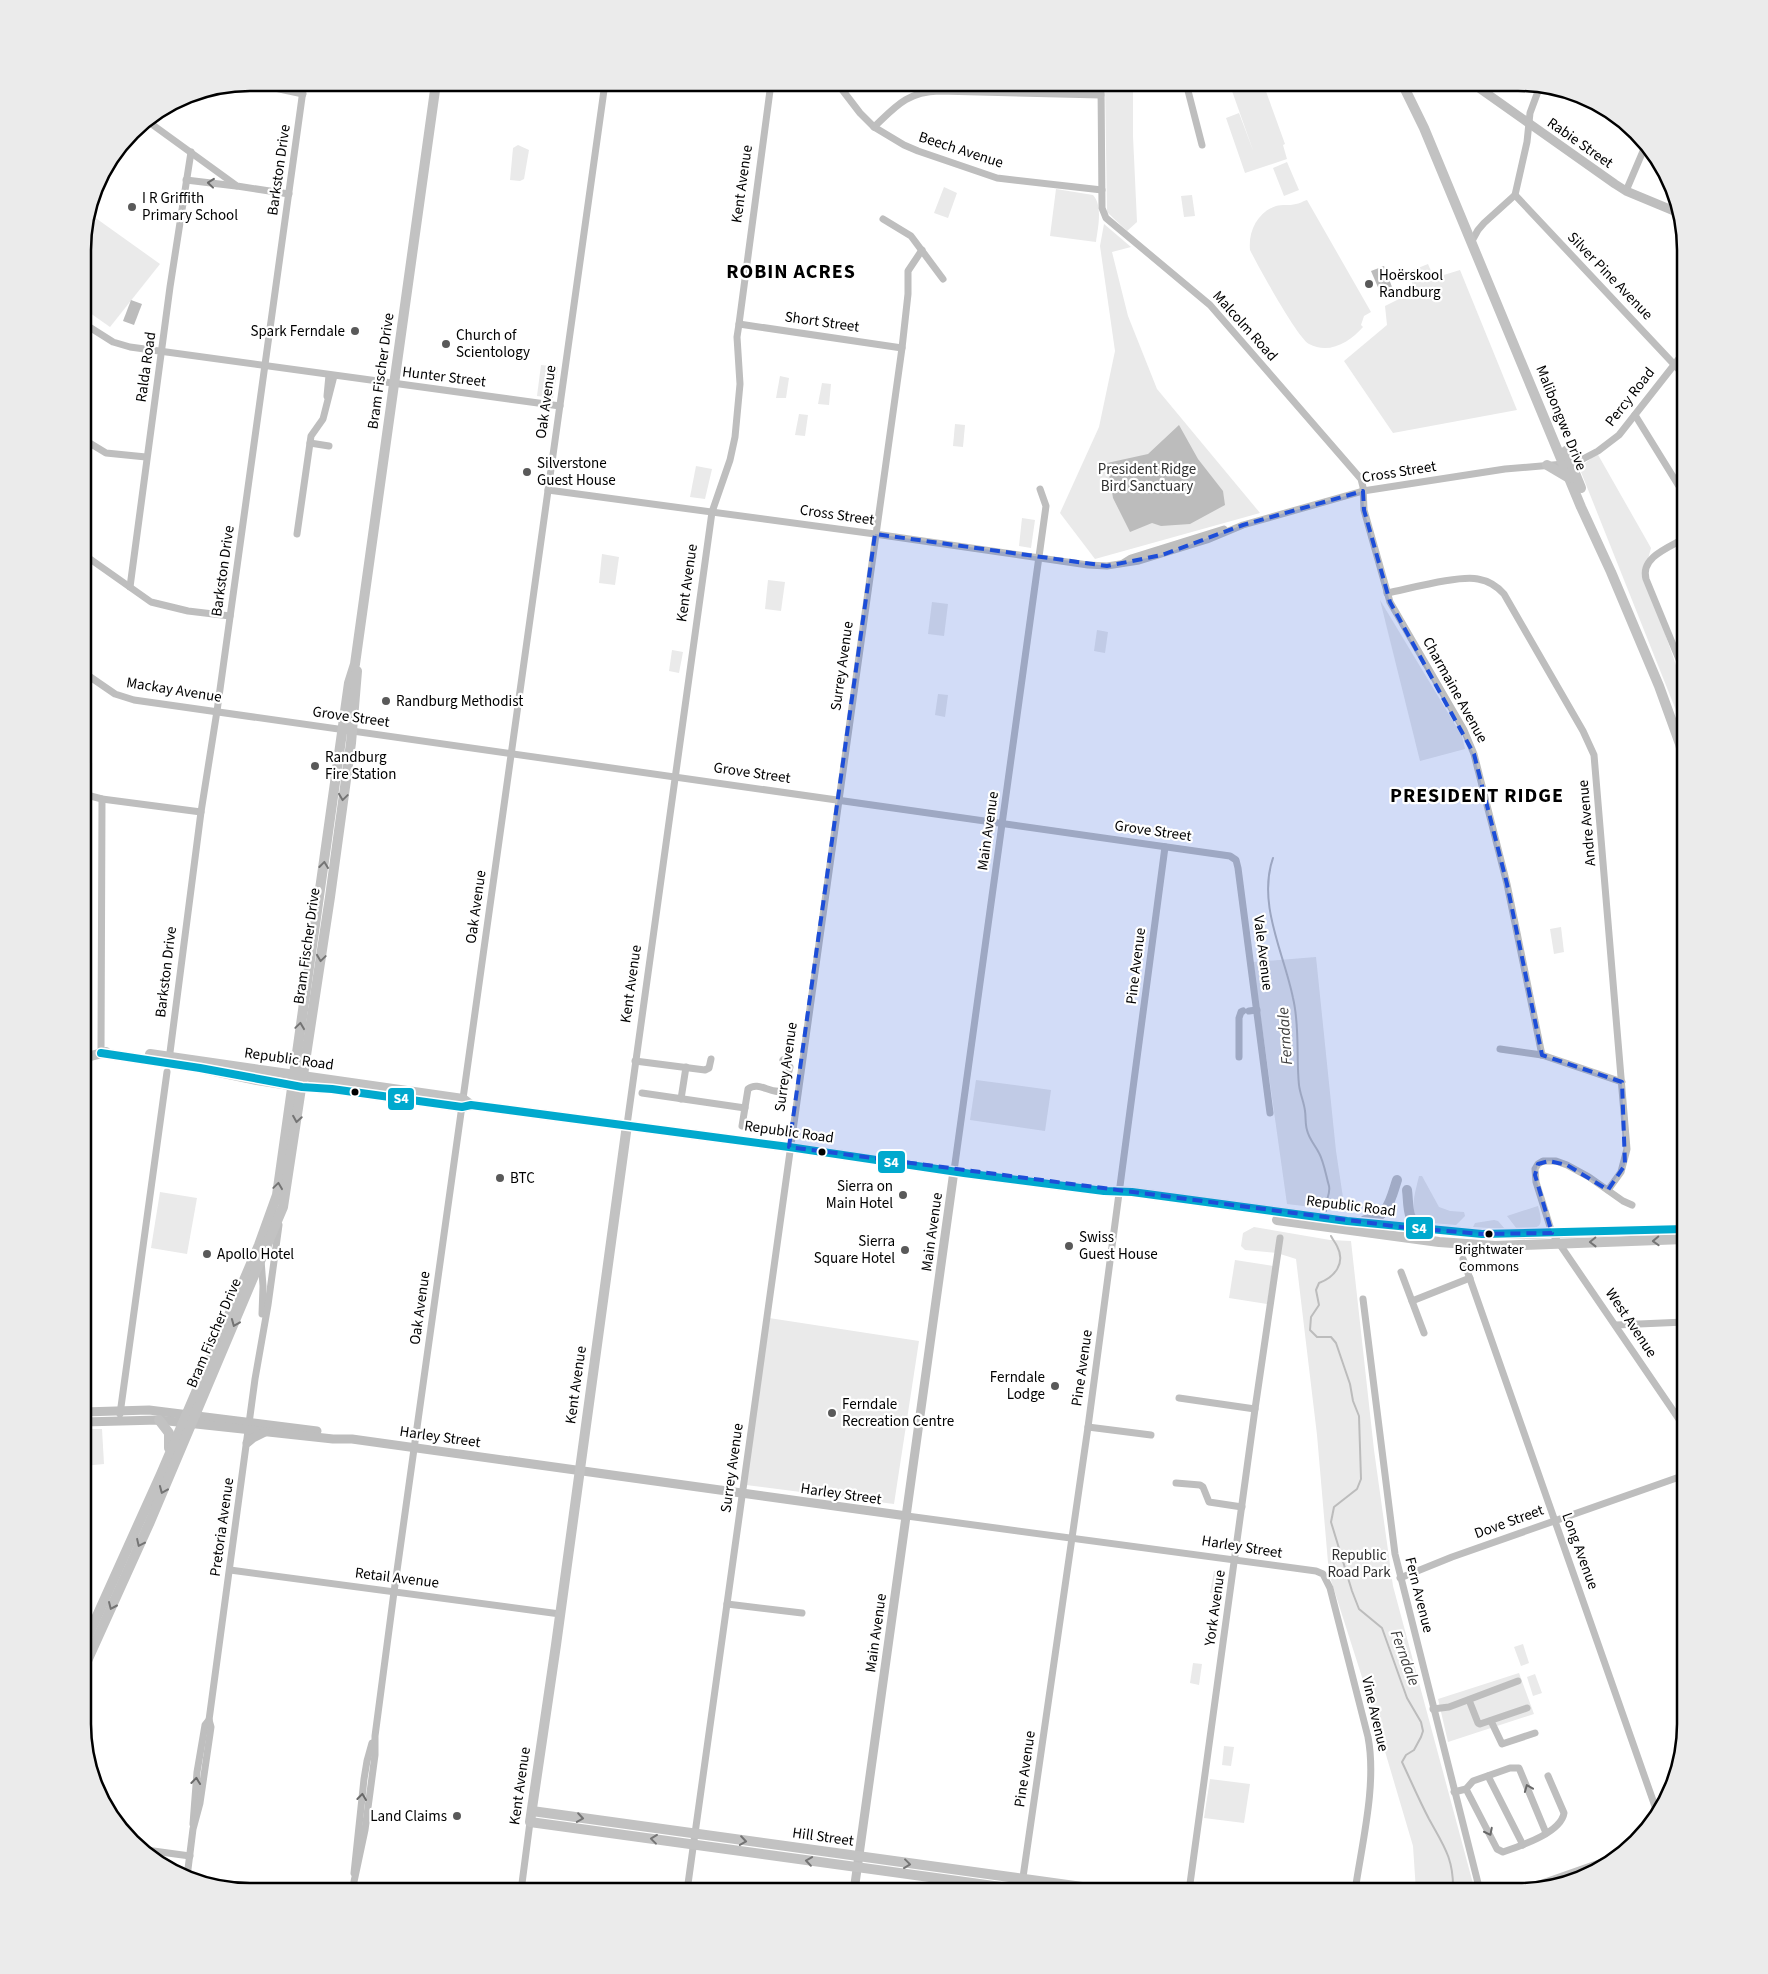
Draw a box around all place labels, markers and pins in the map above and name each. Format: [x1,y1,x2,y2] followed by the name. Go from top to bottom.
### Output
[142,188,238,226] place label: I R Griffith Primary School
[126,201,138,213] marker: I R Griffith Primary School
[1379,265,1443,303] place label: Hoërskool Randburg
[1363,278,1375,290] marker: Hoërskool Randburg
[250,321,345,342] place label: Spark Ferndale
[349,325,361,337] marker: Spark Ferndale
[456,325,530,363] place label: Church of Scientology
[440,338,452,350] marker: Church of Scientology
[537,453,616,491] place label: Silverstone Guest House
[521,466,533,478] marker: Silverstone Guest House
[396,691,523,712] place label: Randburg Methodist
[380,695,392,707] marker: Randburg Methodist
[325,747,396,785] place label: Randburg Fire Station
[309,760,321,772] marker: Randburg Fire Station
[350,1087,360,1097] unlabelled marker
[817,1147,827,1157] unlabelled marker
[510,1168,535,1189] place label: BTC
[494,1172,506,1184] marker: BTC
[826,1176,893,1214] place label: Sierra on Main Hotel
[897,1189,909,1201] marker: Sierra on Main Hotel
[1079,1227,1158,1265] place label: Swiss Guest House
[1484,1229,1494,1239] marker: Brightwater Commons
[814,1231,895,1269] place label: Sierra Square Hotel
[1063,1240,1075,1252] marker: Swiss Guest House
[1454,1240,1524,1277] place label: Brightwater Commons
[217,1244,294,1265] place label: Apollo Hotel
[899,1244,911,1256] marker: Sierra Square Hotel
[201,1248,213,1260] marker: Apollo Hotel
[990,1367,1045,1405] place label: Ferndale Lodge
[1049,1380,1061,1392] marker: Ferndale Lodge
[842,1394,954,1432] place label: Ferndale Recreation Centre
[826,1407,838,1419] marker: Ferndale Recreation Centre
[370,1806,447,1827] place label: Land Claims
[451,1810,463,1822] marker: Land Claims

